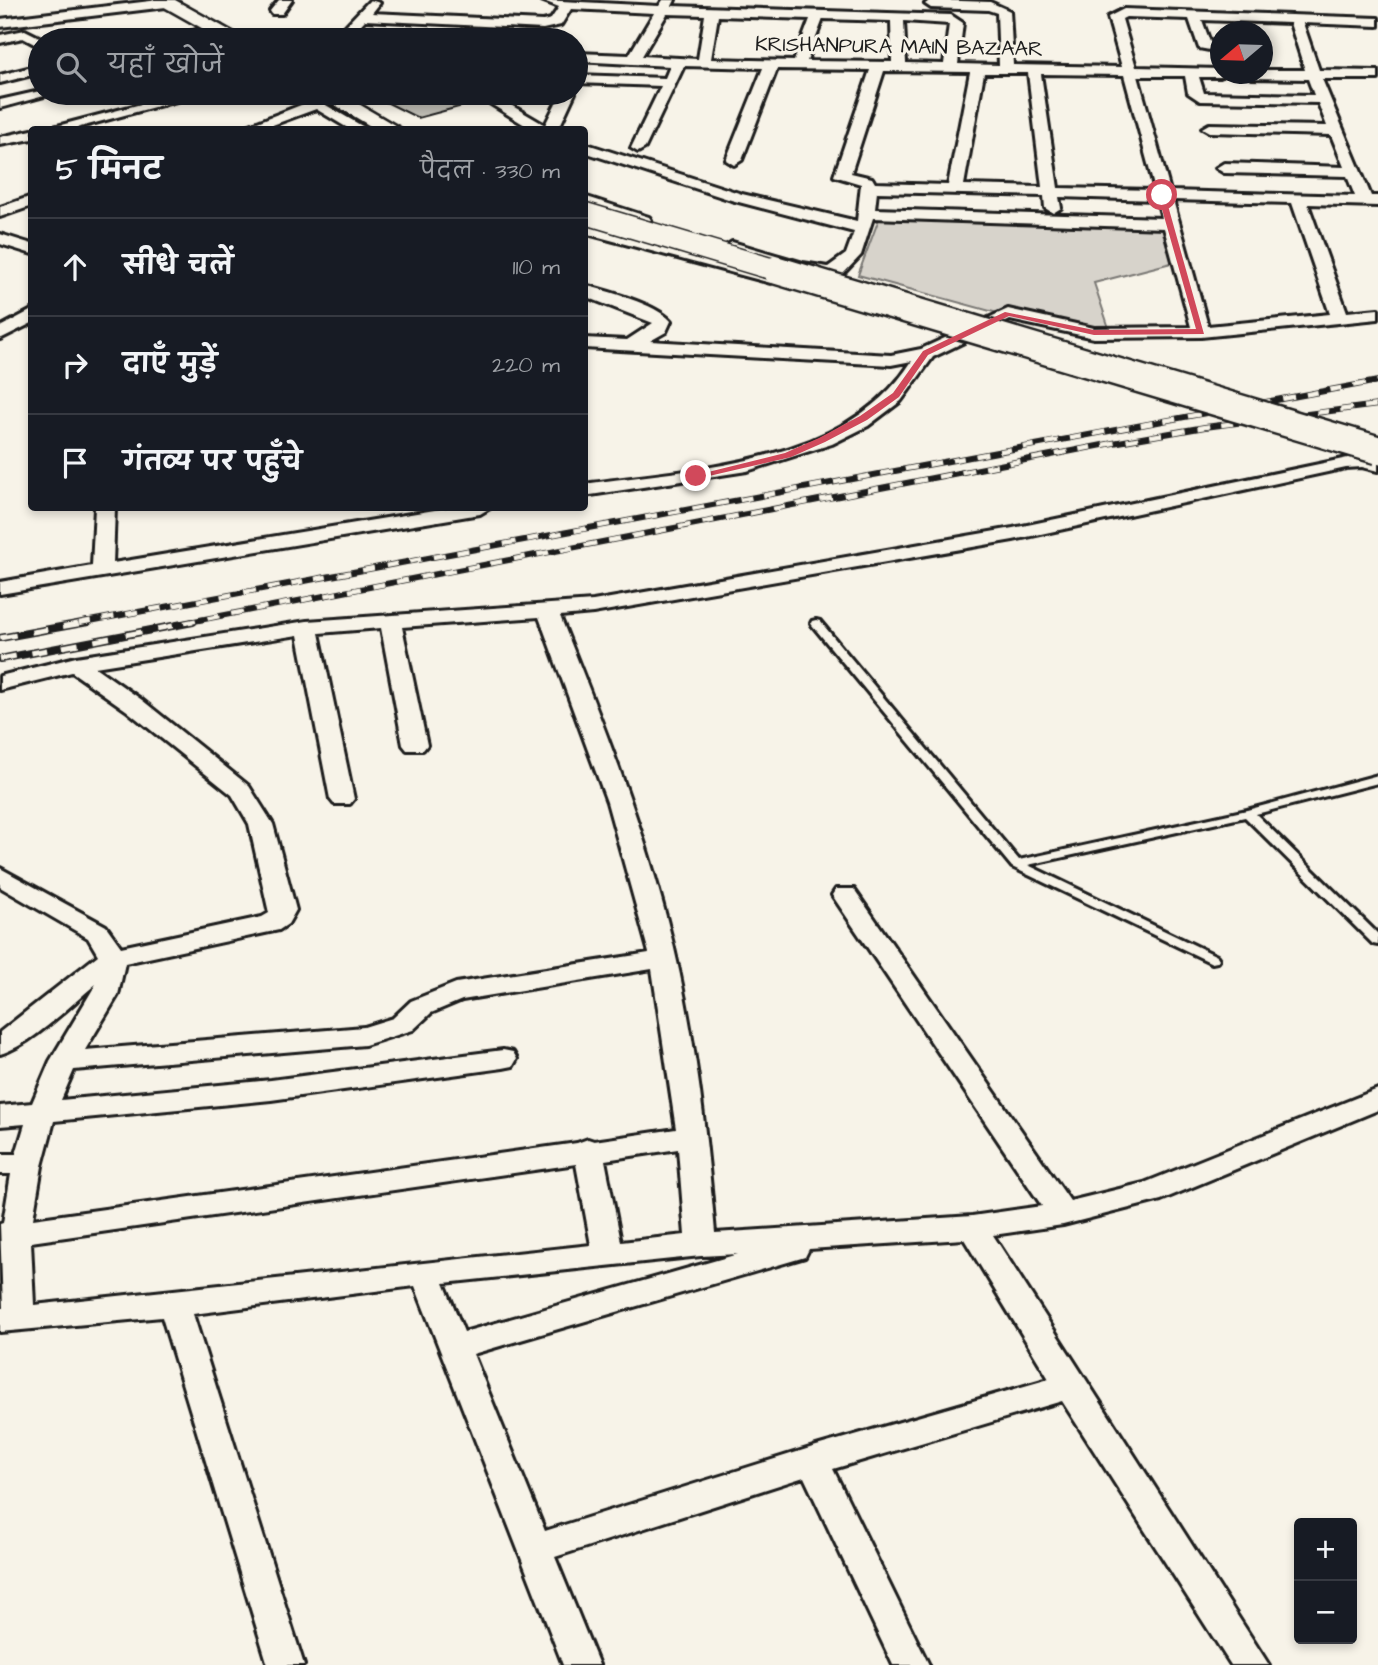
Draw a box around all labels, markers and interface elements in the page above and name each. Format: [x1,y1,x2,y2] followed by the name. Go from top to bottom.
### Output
[1210,21,1273,84] north arrow
[28,28,588,105] search box
[755,29,1043,64] street label: KRISHANPURA MAIN BAZAAR
[108,47,224,83] text: यहाँ खोजें
[52,48,90,86] icon: search
[56,149,162,191] text: 5 मिनट
[420,155,560,187] text: पैदल · 330 m
[1146,179,1177,210] route start
[56,248,94,286] icon: ahead
[123,248,233,284] text: सीधे चलें
[512,251,560,283] text: 110 m
[56,346,94,384] icon: right
[123,346,217,382] text: दाएँ मुड़ें
[492,349,560,381] text: 220 m
[56,444,94,482] icon: arrive
[123,444,302,480] text: गंतव्य पर पहुँचे
[680,460,711,491] route end
[1294,1518,1357,1644] map controls
[1294,1518,1357,1581] button: +
[1294,1581,1357,1644] button: −

